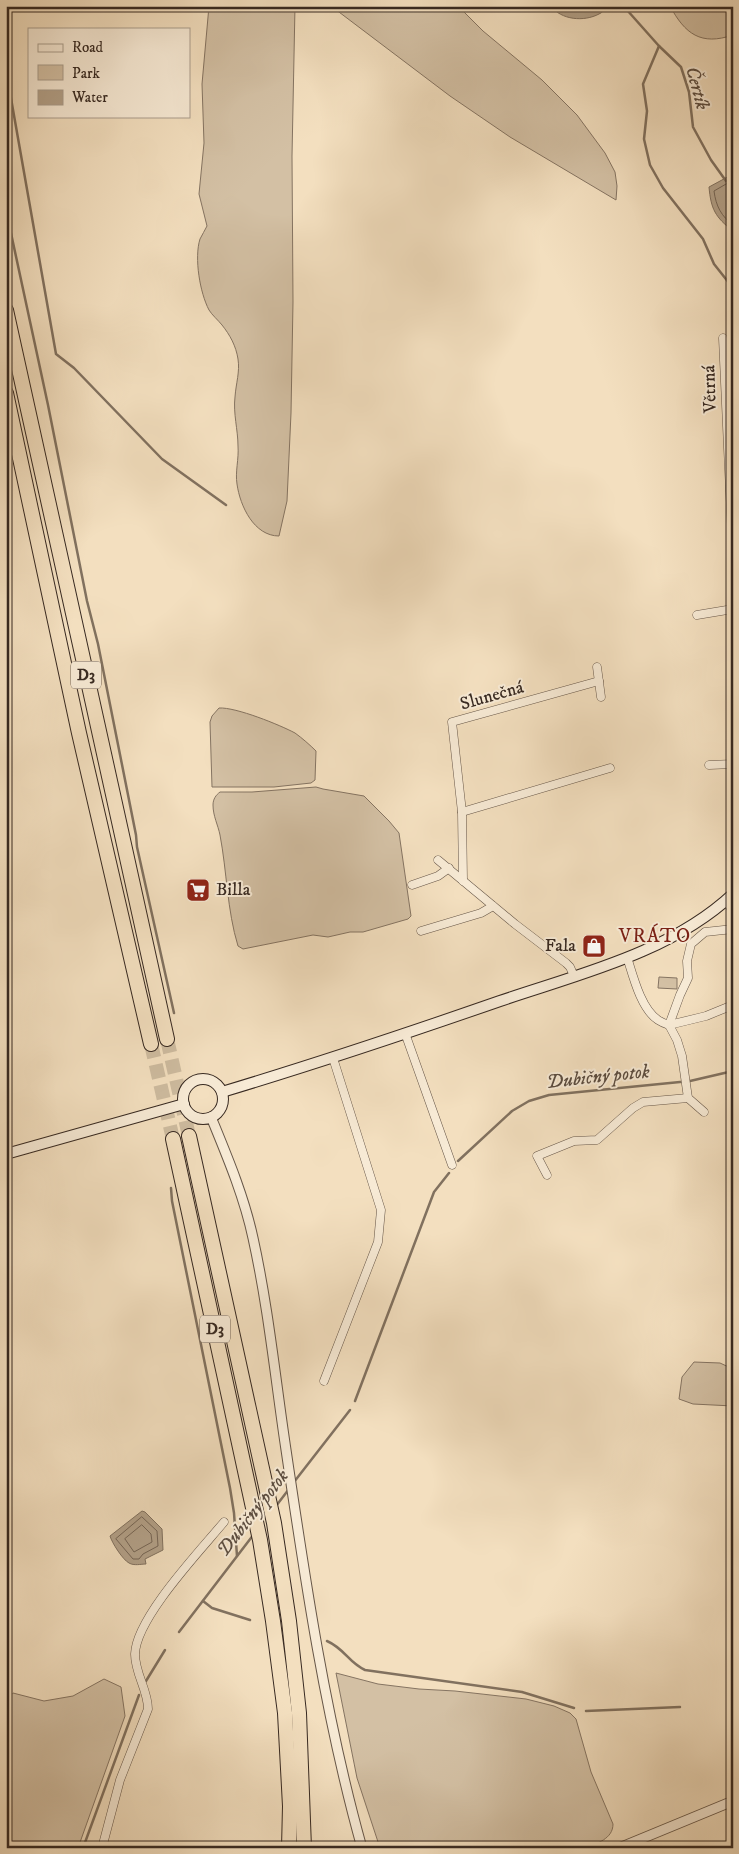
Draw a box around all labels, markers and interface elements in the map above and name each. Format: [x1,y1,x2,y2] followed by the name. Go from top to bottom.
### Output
[28,28,190,118] legend
[72,38,104,57] text: Road
[680,63,716,112] water label: Čertík
[72,64,101,83] text: Park
[71,88,108,107] text: Water
[698,364,722,414] street label: Větrná
[71,662,101,688] road number: D3
[458,676,527,716] street label: Slunečná
[185,877,211,903] supermarket icon: Billa
[216,879,251,901] place label: Billa
[618,923,691,949] district label: VRÁTO
[581,933,607,959] shop icon: Fala
[545,935,576,957] place label: Fala
[545,1060,651,1095] water label: Dubičný potok
[200,1316,230,1342] road number: D3
[212,1465,295,1562] water label: Dubičný potok

